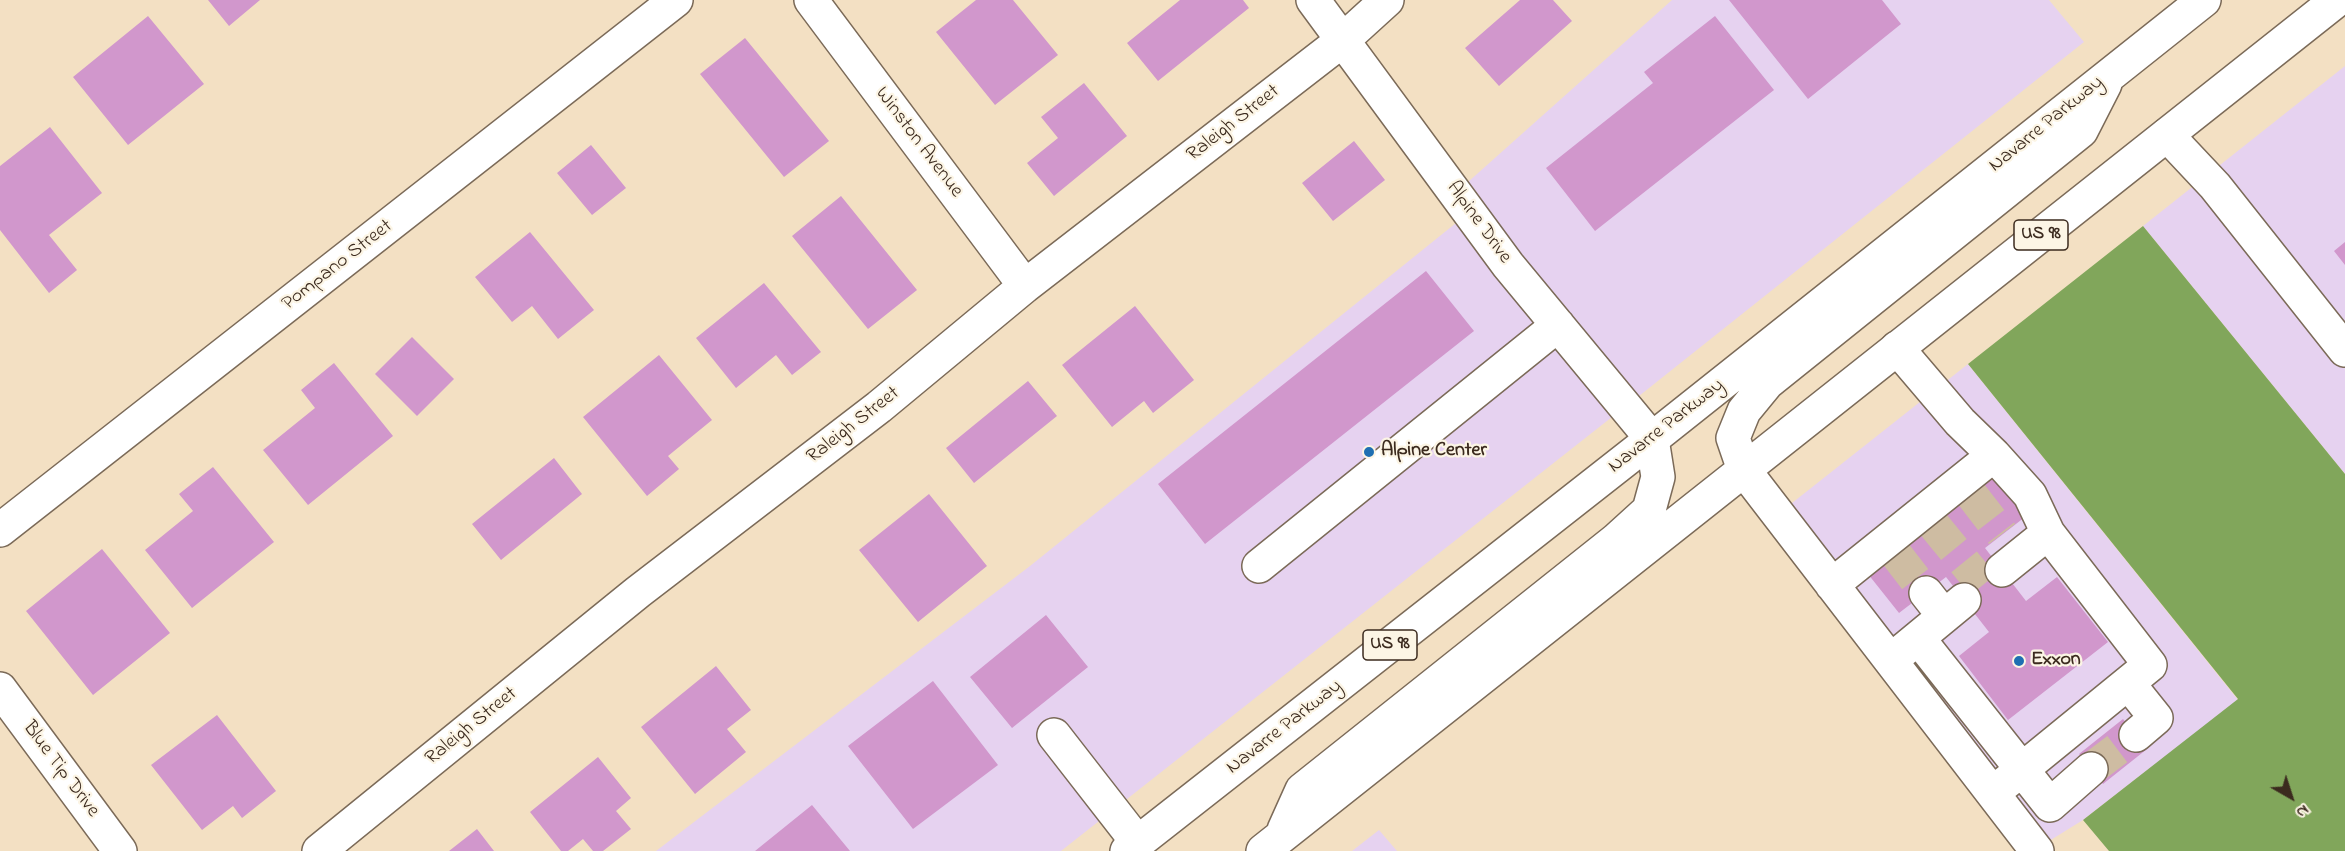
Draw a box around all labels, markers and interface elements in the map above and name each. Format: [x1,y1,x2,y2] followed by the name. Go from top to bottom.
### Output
[1985,72,2109,178] street label: Navarre Parkway
[1183,80,1285,168] street label: Raleigh Street
[869,83,967,203] street label: Winston Avenue
[1440,177,1516,269] street label: Alpine Drive
[278,215,398,317] street label: Pompano Street
[2014,220,2068,250] road number: US 98
[1604,374,1730,480] street label: Navarre Parkway
[803,382,905,470] street label: Raleigh Street
[1381,440,1487,464] place label: Alpine Center
[1362,445,1376,459] marker: Alpine Center
[1363,630,1417,660] road number: US 98
[2031,649,2081,673] place label: Exxon
[2012,654,2026,668] marker: Exxon
[1222,675,1348,781] street label: Navarre Parkway
[421,683,523,771] street label: Raleigh Street
[16,717,104,823] street label: Blue Tip Drive
[2261,767,2321,827] north arrow
[2291,798,2314,824] text: N

